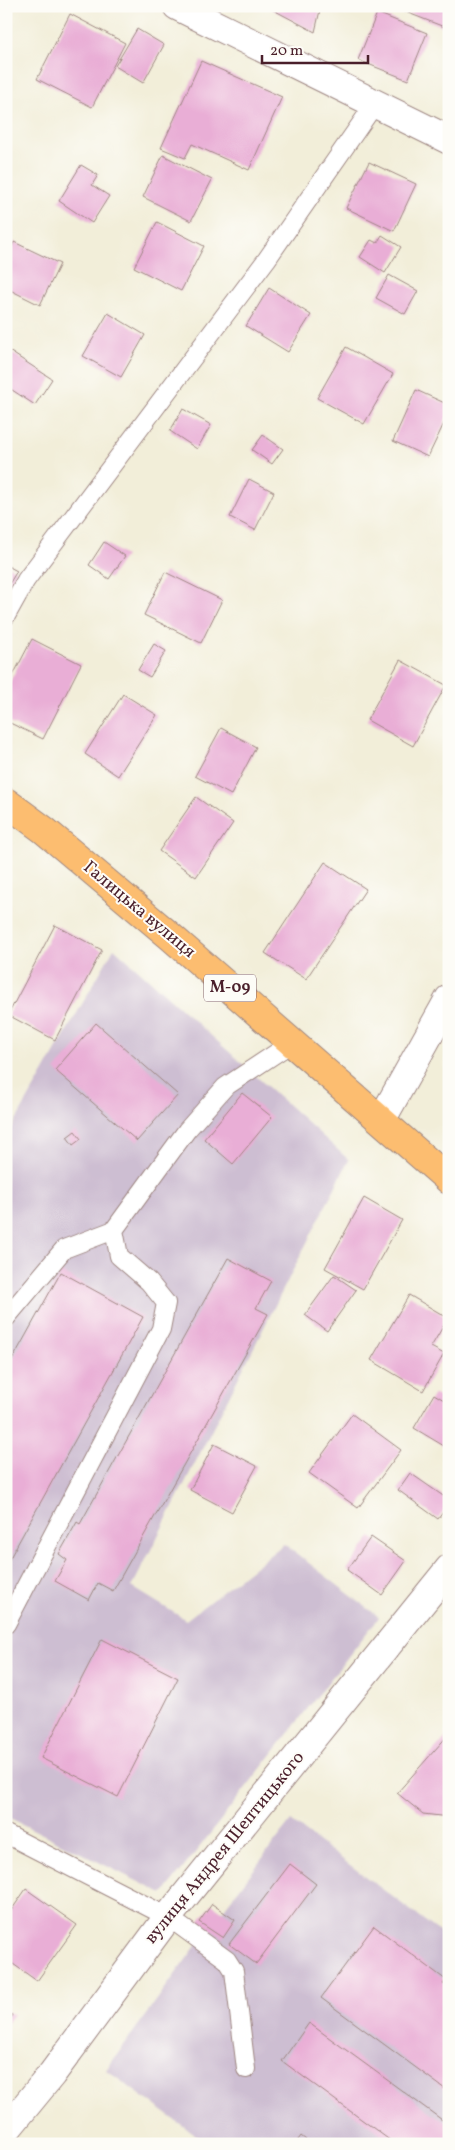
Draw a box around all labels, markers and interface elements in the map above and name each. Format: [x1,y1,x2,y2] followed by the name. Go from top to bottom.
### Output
[262,32,369,64] scale bar
[270,41,303,62] text: 20 m
[77,856,201,964] street label: Галицька вулиця
[204,974,256,1001] road number: М-09
[139,1746,311,1950] street label: вулиця Андрея Шептицького

